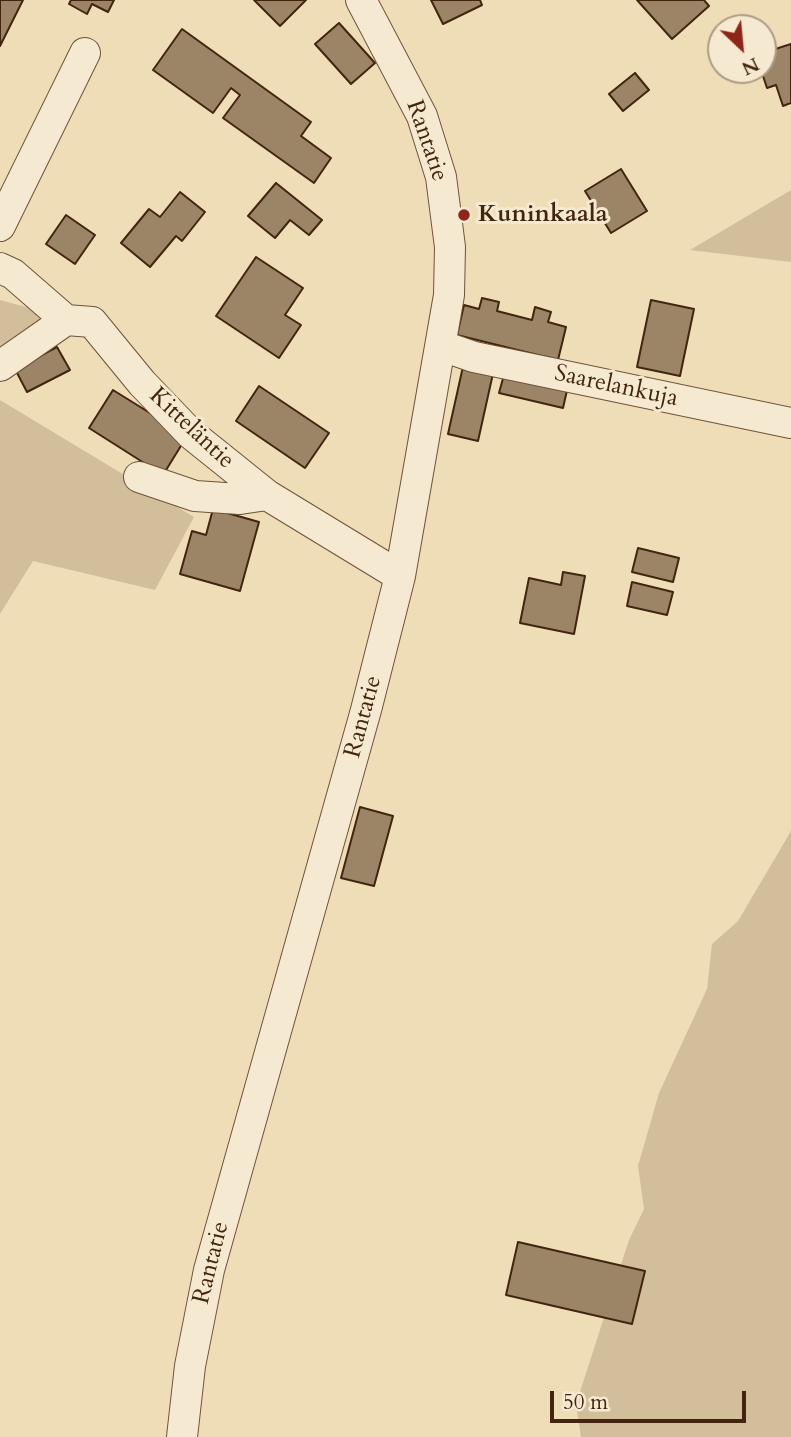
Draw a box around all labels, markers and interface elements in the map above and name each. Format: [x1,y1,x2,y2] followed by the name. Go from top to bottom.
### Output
[707,14,777,84] north arrow
[737,51,763,81] text: N
[399,97,453,185] street label: Rantatie
[478,201,608,229] place label: Kuninkaala
[456,207,472,223] marker: Kuninkaala
[552,360,680,414] street label: Saarelankuja
[142,382,240,476] street label: Kitteläntie
[339,673,389,761] street label: Rantatie
[188,1219,236,1307] street label: Rantatie
[553,1378,749,1422] scale bar
[563,1388,608,1417] text: 50 m

